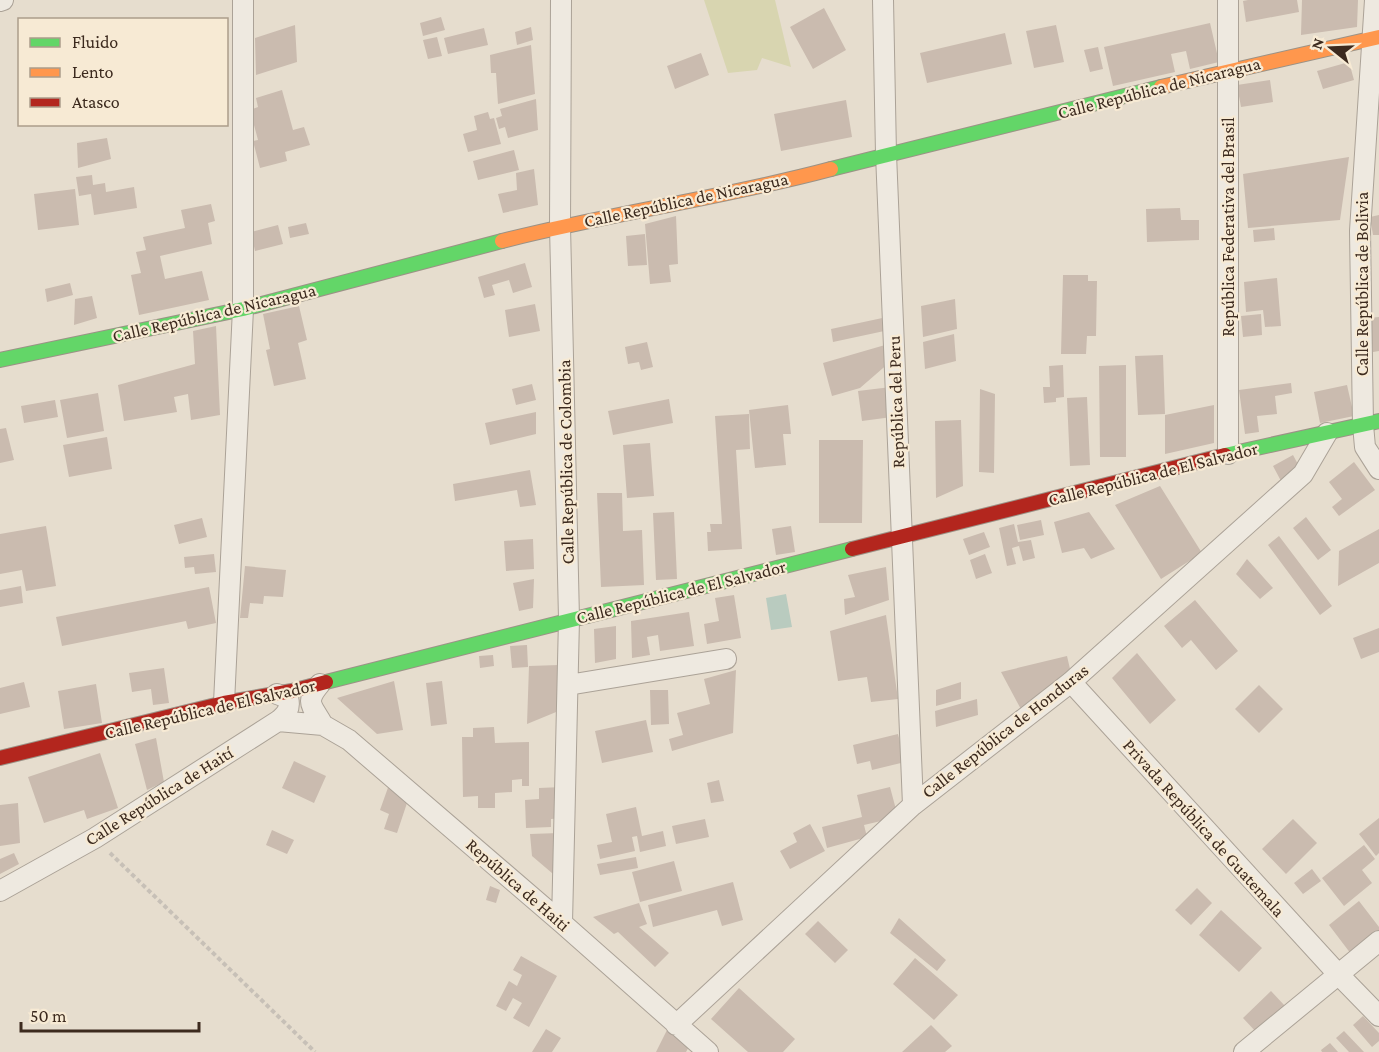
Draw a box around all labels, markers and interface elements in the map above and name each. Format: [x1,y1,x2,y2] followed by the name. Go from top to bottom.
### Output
[18,18,228,126] legend
[1301,18,1361,78] north arrow
[72,32,118,52] text: Fluido
[1307,36,1327,51] text: N
[1056,53,1262,123] street label: Calle República de Nicaragua
[72,62,113,82] text: Lento
[72,92,120,112] text: Atasco
[1218,117,1238,337] street label: República Federativa del Brasil
[582,169,790,231] street label: Calle República de Nicaragua
[1352,192,1372,376] street label: Calle República de Bolivia
[110,280,318,346] street label: Calle República de Nicaragua
[884,335,908,469] street label: República del Peru
[554,359,578,565] street label: Calle República de Colombia
[1046,438,1261,510] street label: Calle República de El Salvador
[574,556,789,628] street label: Calle República de El Salvador
[918,660,1092,802] street label: Calle República de Honduras
[103,675,318,743] street label: Calle República de El Salvador
[1119,735,1289,921] street label: Privada República de Guatemala
[81,742,238,850] street label: Calle República de Haití
[462,835,574,936] street label: República de Haiti
[21,995,200,1033] scale bar
[30,1006,67,1026] text: 50 m

